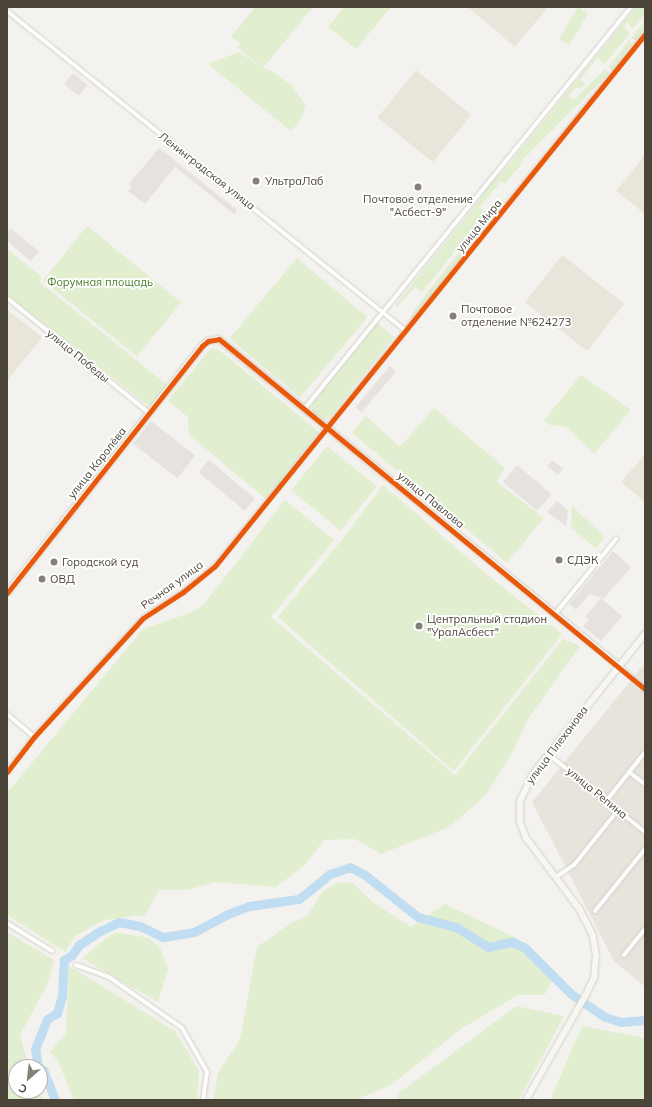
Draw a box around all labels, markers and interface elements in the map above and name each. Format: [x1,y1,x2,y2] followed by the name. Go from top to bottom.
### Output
[156,129,258,213] street label: Ленинградская улица
[265,174,324,188] place label: УльтраЛаб
[250,175,262,187] marker: УльтраЛаб
[413,182,423,192] marker: Почтовое отделение "Асбест-9"
[363,193,473,219] place label: Почтовое отделение "Асбест-9"
[454,197,504,255] street label: улица Мира
[47,275,153,289] park label: Форумная площадь
[461,303,571,329] place label: Почтовое отделение №624273
[448,311,458,321] marker: Почтовое отделение №624273
[44,327,112,385] street label: улица Победы
[65,425,129,501] street label: улица Королёва
[395,469,467,531] street label: улица Павлова
[567,553,598,567] place label: СДЭК
[62,555,138,569] place label: Городской суд
[554,555,564,565] marker: СДЭК
[49,557,59,567] marker: Городской суд
[138,558,206,612] street label: Речная улица
[50,572,75,586] place label: ОВД
[37,574,47,584] marker: ОВД
[427,613,547,639] place label: Центральный стадион "УралАсбест"
[414,621,424,631] marker: Центральный стадион "УралАсбест"
[523,703,591,787] street label: улица Плеханова
[564,764,630,822] street label: улица Репина
[8,1059,48,1099] north arrow
[16,1081,29,1097] text: С

